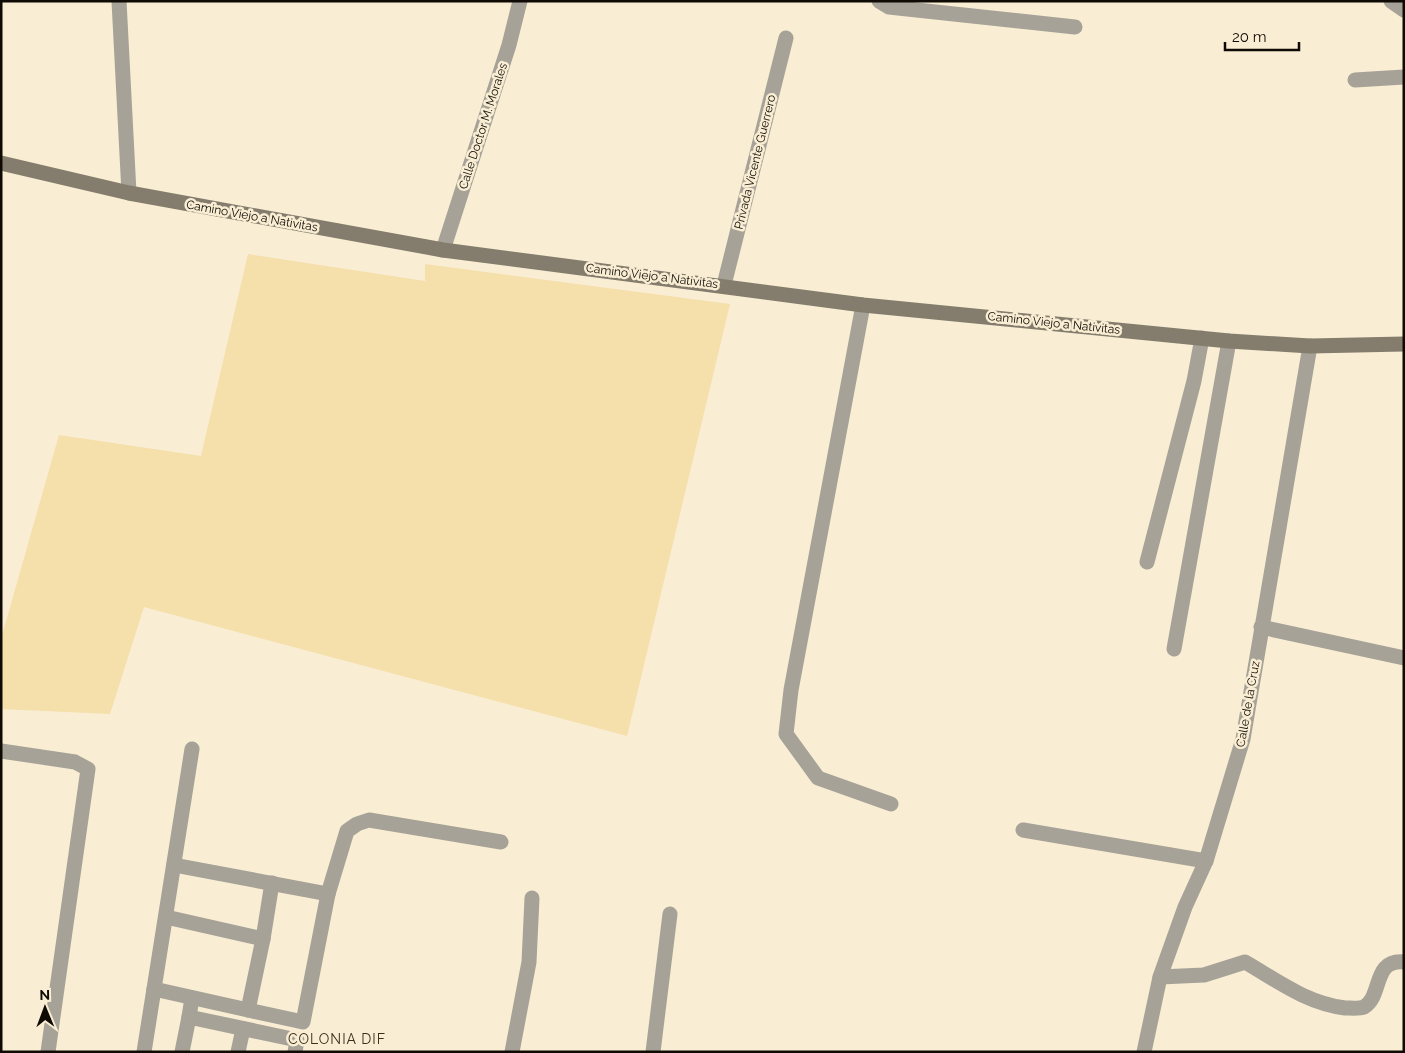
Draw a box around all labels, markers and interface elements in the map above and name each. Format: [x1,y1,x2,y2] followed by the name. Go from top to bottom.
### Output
[1225,20,1299,52] scale bar
[1232,28,1267,46] text: 20 m
[456,61,510,191] street label: Calle Doctor M. Morales
[731,93,779,231] street label: Privada Vicente Guerrero
[185,198,319,234] street label: Camino Viejo a Nativitas
[585,261,719,291] street label: Camino Viejo a Nativitas
[987,309,1121,337] street label: Camino Viejo a Nativitas
[1234,660,1262,748] street label: Calle de la Cruz
[20,983,70,1033] north arrow
[39,987,50,1003] text: N
[288,1031,386,1047] district label: COLONIA DIF

